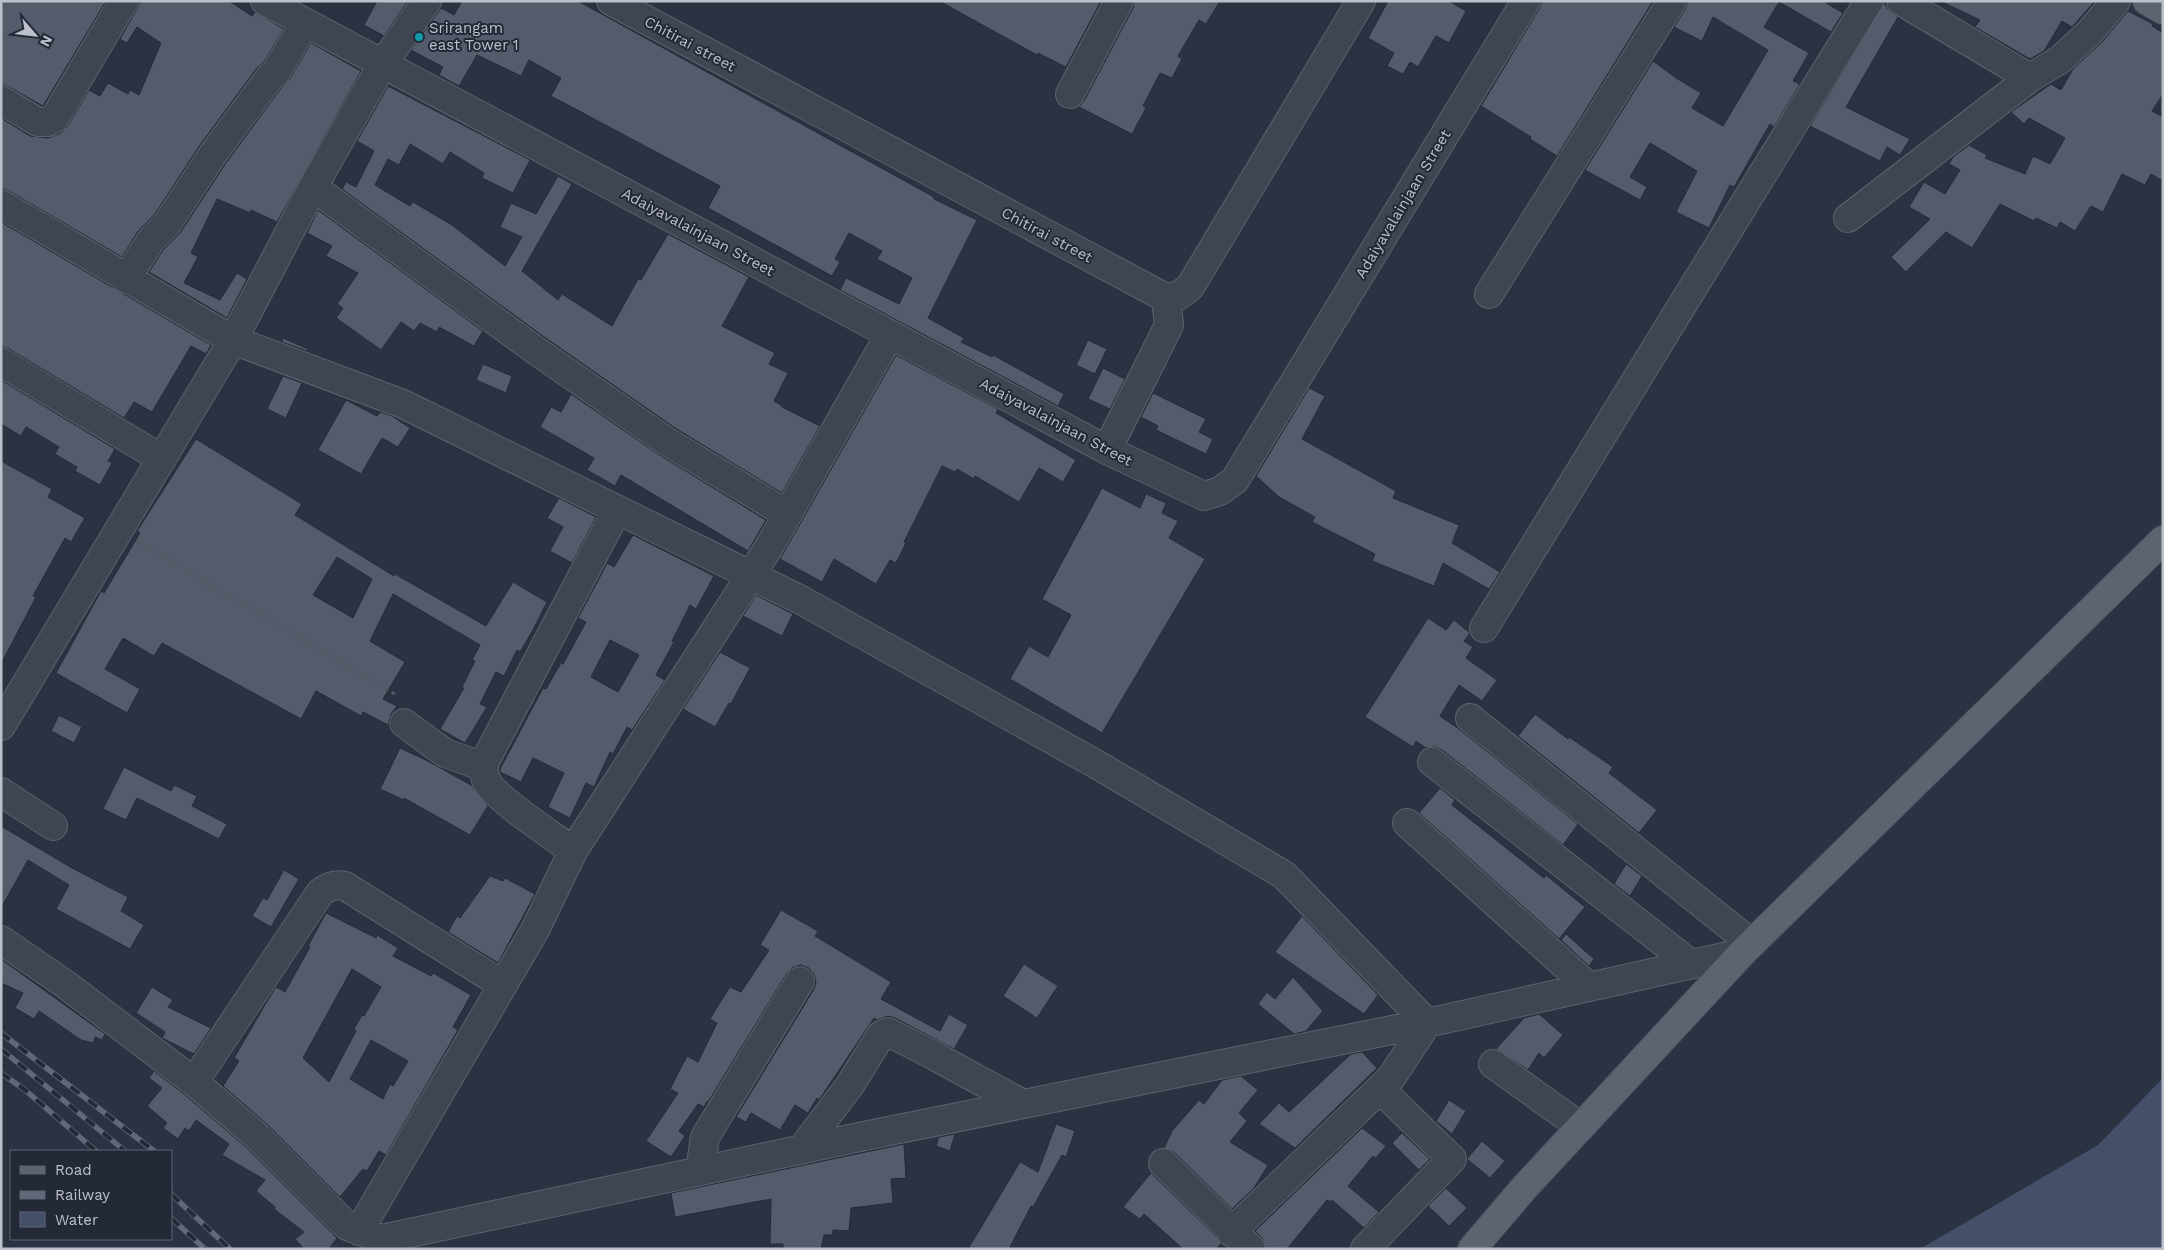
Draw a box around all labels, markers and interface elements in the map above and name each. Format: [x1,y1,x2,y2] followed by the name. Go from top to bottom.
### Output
[10,10,60,60] north arrow
[641,12,739,76] street label: Chitirai street
[429,19,519,54] place label: Srirangam east Tower 1
[413,31,425,43] marker: Srirangam east Tower 1
[37,33,56,49] text: N
[1351,126,1455,282] street label: Adaiyavalainjaan Street
[619,184,778,280] street label: Adaiyavalainjaan Street
[998,203,1096,267] street label: Chitirai street
[977,374,1136,470] street label: Adaiyavalainjaan Street
[10,1150,172,1240] legend
[55,1161,92,1179] text: Road
[55,1186,110,1204] text: Railway
[55,1211,98,1229] text: Water

